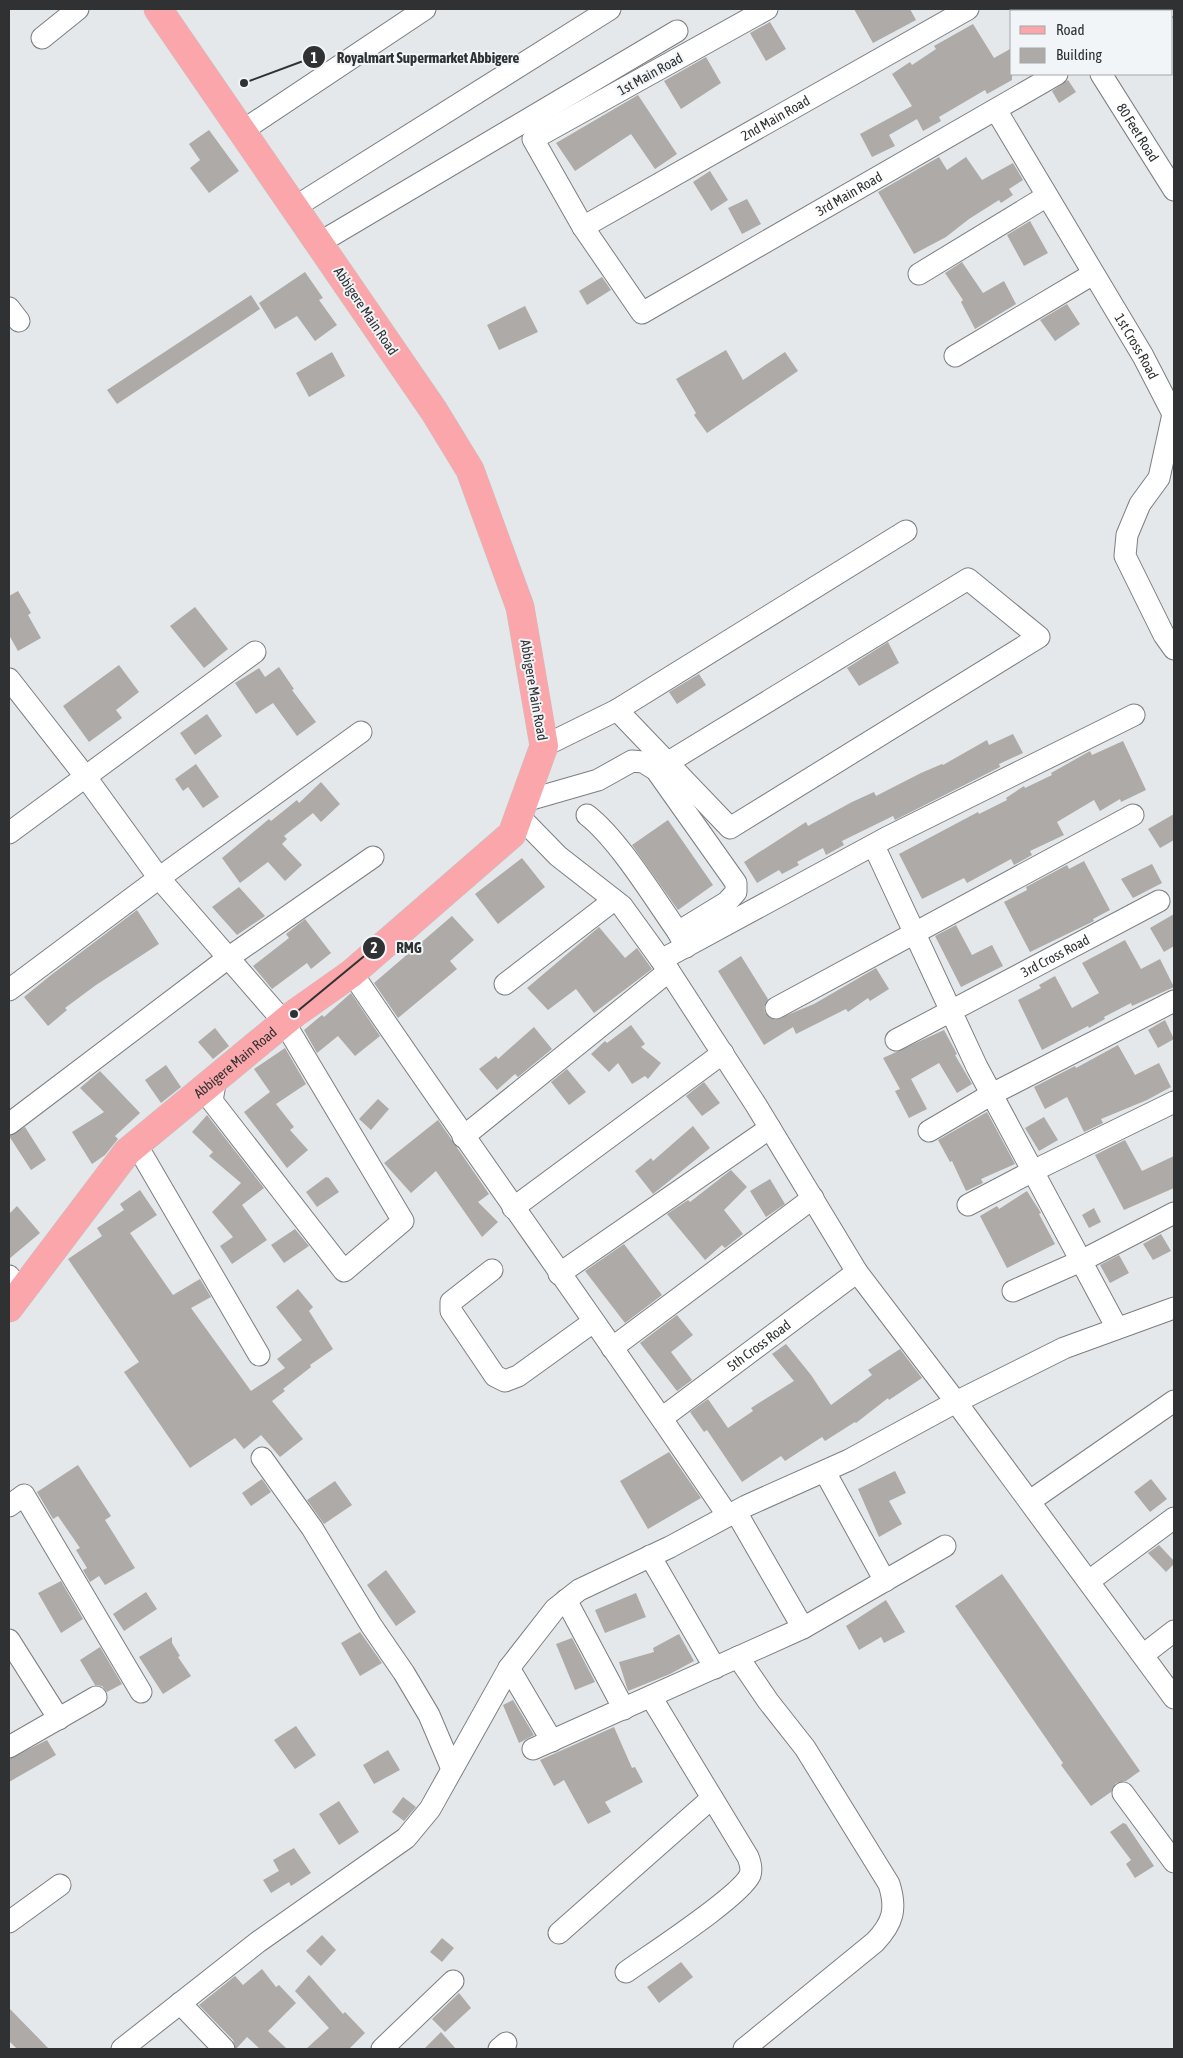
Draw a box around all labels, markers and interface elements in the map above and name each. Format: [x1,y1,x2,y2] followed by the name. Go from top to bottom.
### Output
[1010,10,1173,75] legend
[1056,21,1085,38] text: Road
[301,42,529,72] callout: Royalmart Supermarket Abbigere
[1056,46,1102,63] text: Building
[310,49,318,66] text: 1
[337,49,519,66] text: Royalmart Supermarket Abbigere
[615,50,685,98] street label: 1st Main Road
[738,92,813,144] street label: 2nd Main Road
[1113,100,1162,165] street label: 80 Feet Road
[813,168,885,219] street label: 3rd Main Road
[331,264,401,358] street label: Abbigere Main Road
[1111,311,1162,382] street label: 1st Cross Road
[517,638,551,742] street label: Abbigere Main Road
[1018,931,1092,980] street label: 3rd Cross Road
[362,933,432,963] callout: RMG
[370,939,378,956] text: 2
[396,939,422,956] text: RMG
[191,1024,280,1101] street label: Abbigere Main Road
[724,1317,794,1374] street label: 5th Cross Road

